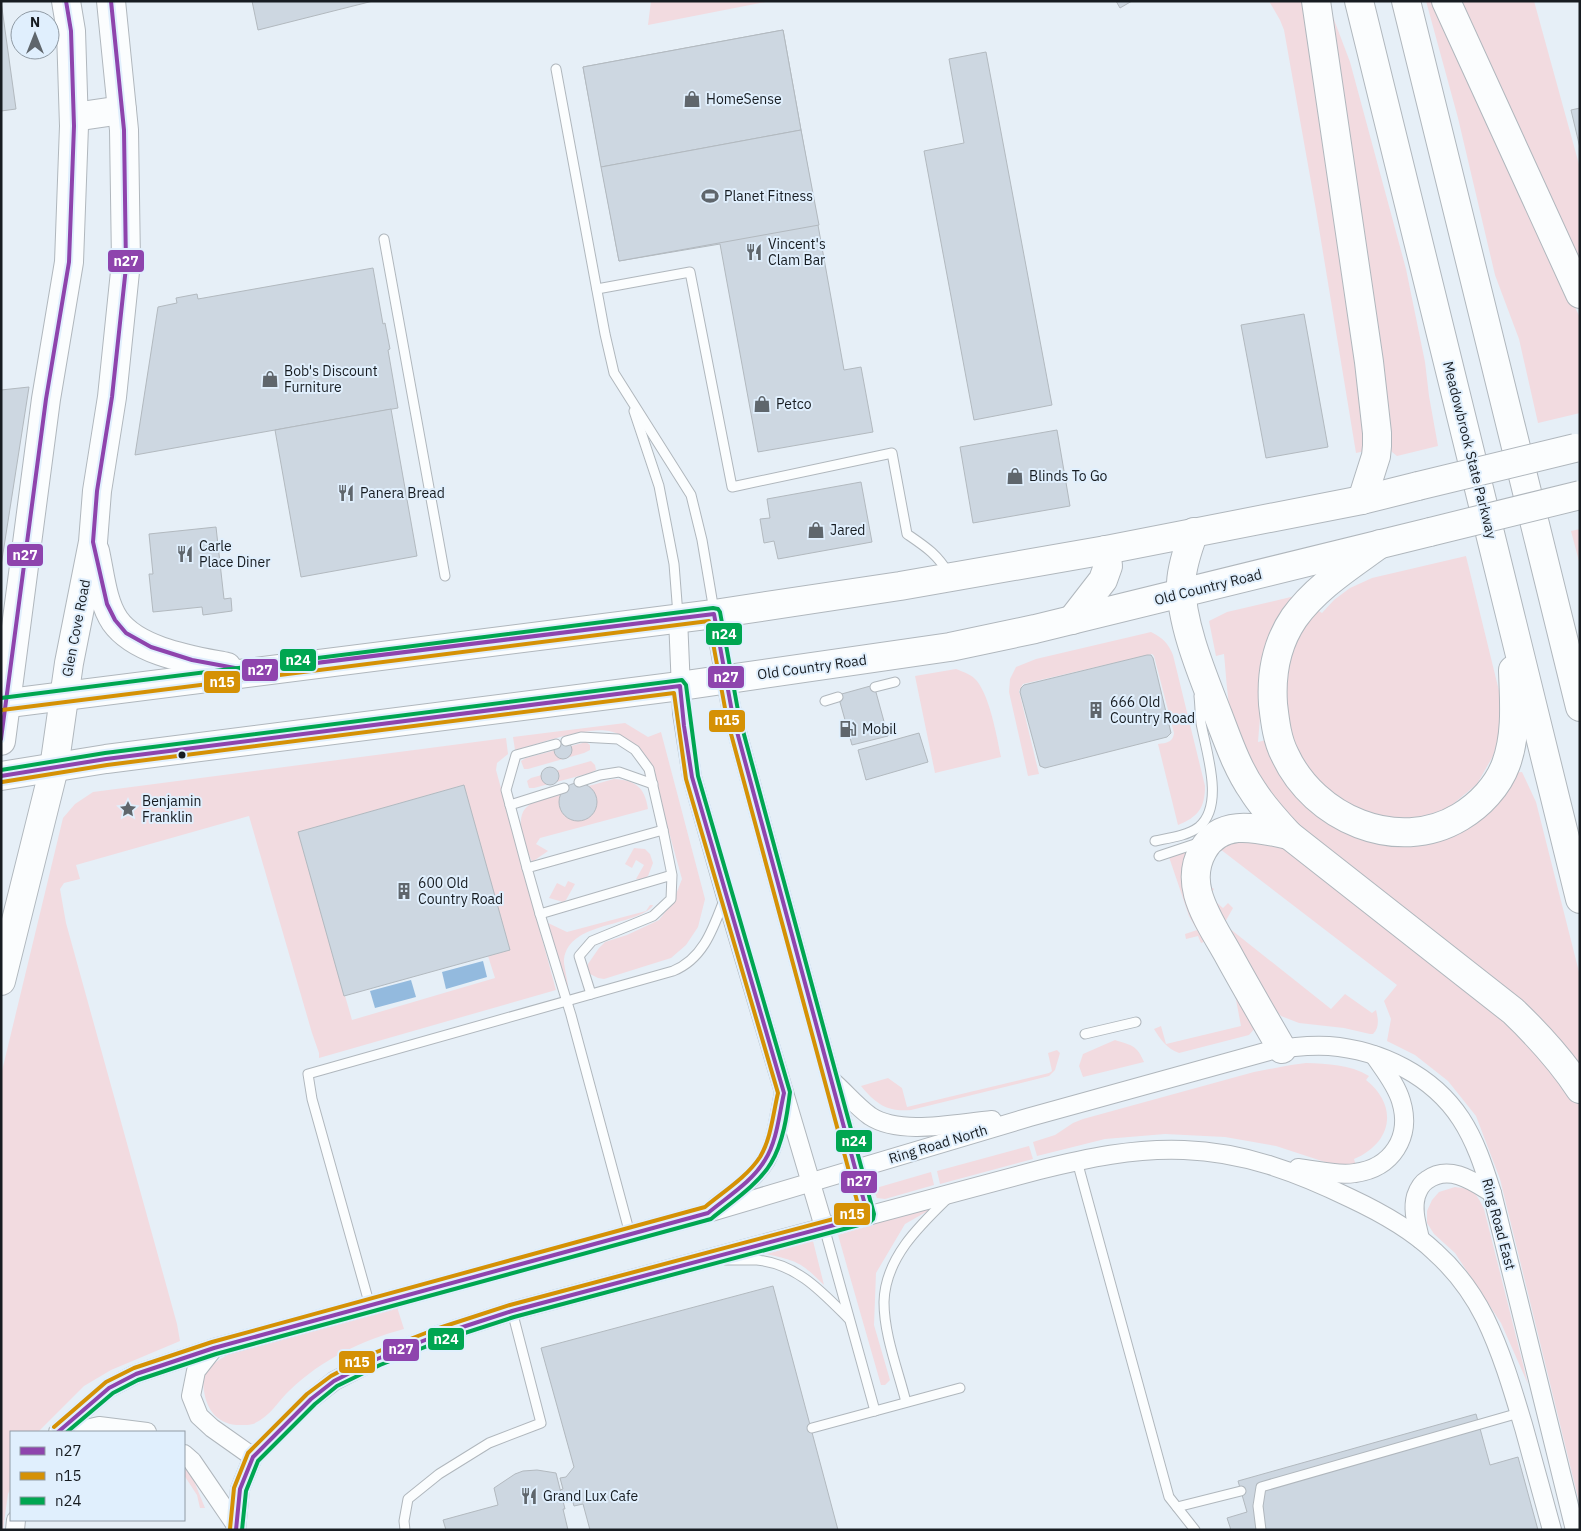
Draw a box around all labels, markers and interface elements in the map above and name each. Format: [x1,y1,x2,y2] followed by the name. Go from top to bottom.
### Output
[10,10,60,60] north arrow
[30,13,40,31] text: N
[682,89,702,109] shop icon: HomeSense
[706,90,782,108] place label: HomeSense
[700,186,720,206] sports icon: Planet Fitness
[724,187,813,205] place label: Planet Fitness
[768,235,826,269] place label: Vincent's Clam Bar
[744,242,764,262] restaurant icon: Vincent's Clam Bar
[107,249,145,273] line badge: n27
[113,252,139,270] text: n27
[1439,359,1501,541] street label: Meadowbrook State Parkway
[284,362,378,396] place label: Bob's Discount Furniture
[260,369,280,389] shop icon: Bob's Discount Furniture
[752,394,772,414] shop icon: Petco
[776,395,812,413] place label: Petco
[1005,466,1025,486] shop icon: Blinds To Go
[1029,467,1108,485] place label: Blinds To Go
[336,483,356,503] restaurant icon: Panera Bread
[360,484,445,502] place label: Panera Bread
[806,520,826,540] shop icon: Jared
[830,521,866,539] place label: Jared
[199,537,270,571] place label: Carle Place Diner
[6,543,44,567] line badge: n27
[175,544,195,564] restaurant icon: Carle Place Diner
[12,546,38,564] text: n27
[1152,565,1264,609] street label: Old Country Road
[58,578,94,678] street label: Glen Cove Road
[705,622,743,646] line badge: n24
[711,625,737,643] text: n24
[279,648,317,672] line badge: n24
[756,650,868,684] street label: Old Country Road
[285,651,311,669] text: n24
[241,658,279,682] line badge: n27
[247,661,273,679] text: n27
[707,665,745,689] line badge: n27
[713,668,739,686] text: n27
[203,670,241,694] line badge: n15
[209,673,235,691] text: n15
[1110,693,1195,727] place label: 666 Old Country Road
[1086,700,1106,720] building icon: 666 Old Country Road
[708,709,746,733] line badge: n15
[714,711,740,729] text: n15
[838,719,858,739] fuel station icon: Mobil
[862,720,897,738] place label: Mobil
[177,750,187,760] unlabelled marker
[142,792,201,826] place label: Benjamin Franklin
[118,799,138,819] place icon: Benjamin Franklin
[418,874,503,908] place label: 600 Old Country Road
[394,881,414,901] building icon: 600 Old Country Road
[886,1120,990,1168] street label: Ring Road North
[835,1129,873,1153] line badge: n24
[841,1132,867,1150] text: n24
[840,1170,878,1194] line badge: n27
[846,1172,872,1190] text: n27
[1478,1176,1520,1272] street label: Ring Road East
[833,1202,871,1226] line badge: n15
[839,1205,865,1223] text: n15
[427,1327,465,1351] line badge: n24
[433,1330,459,1348] text: n24
[382,1338,420,1362] line badge: n27
[388,1340,414,1358] text: n27
[338,1350,376,1374] line badge: n15
[344,1353,370,1371] text: n15
[10,1431,185,1521] legend
[55,1441,82,1460] text: n27
[55,1466,82,1485] text: n15
[519,1486,539,1506] restaurant icon: Grand Lux Cafe
[543,1487,639,1505] place label: Grand Lux Cafe
[55,1491,82,1510] text: n24

